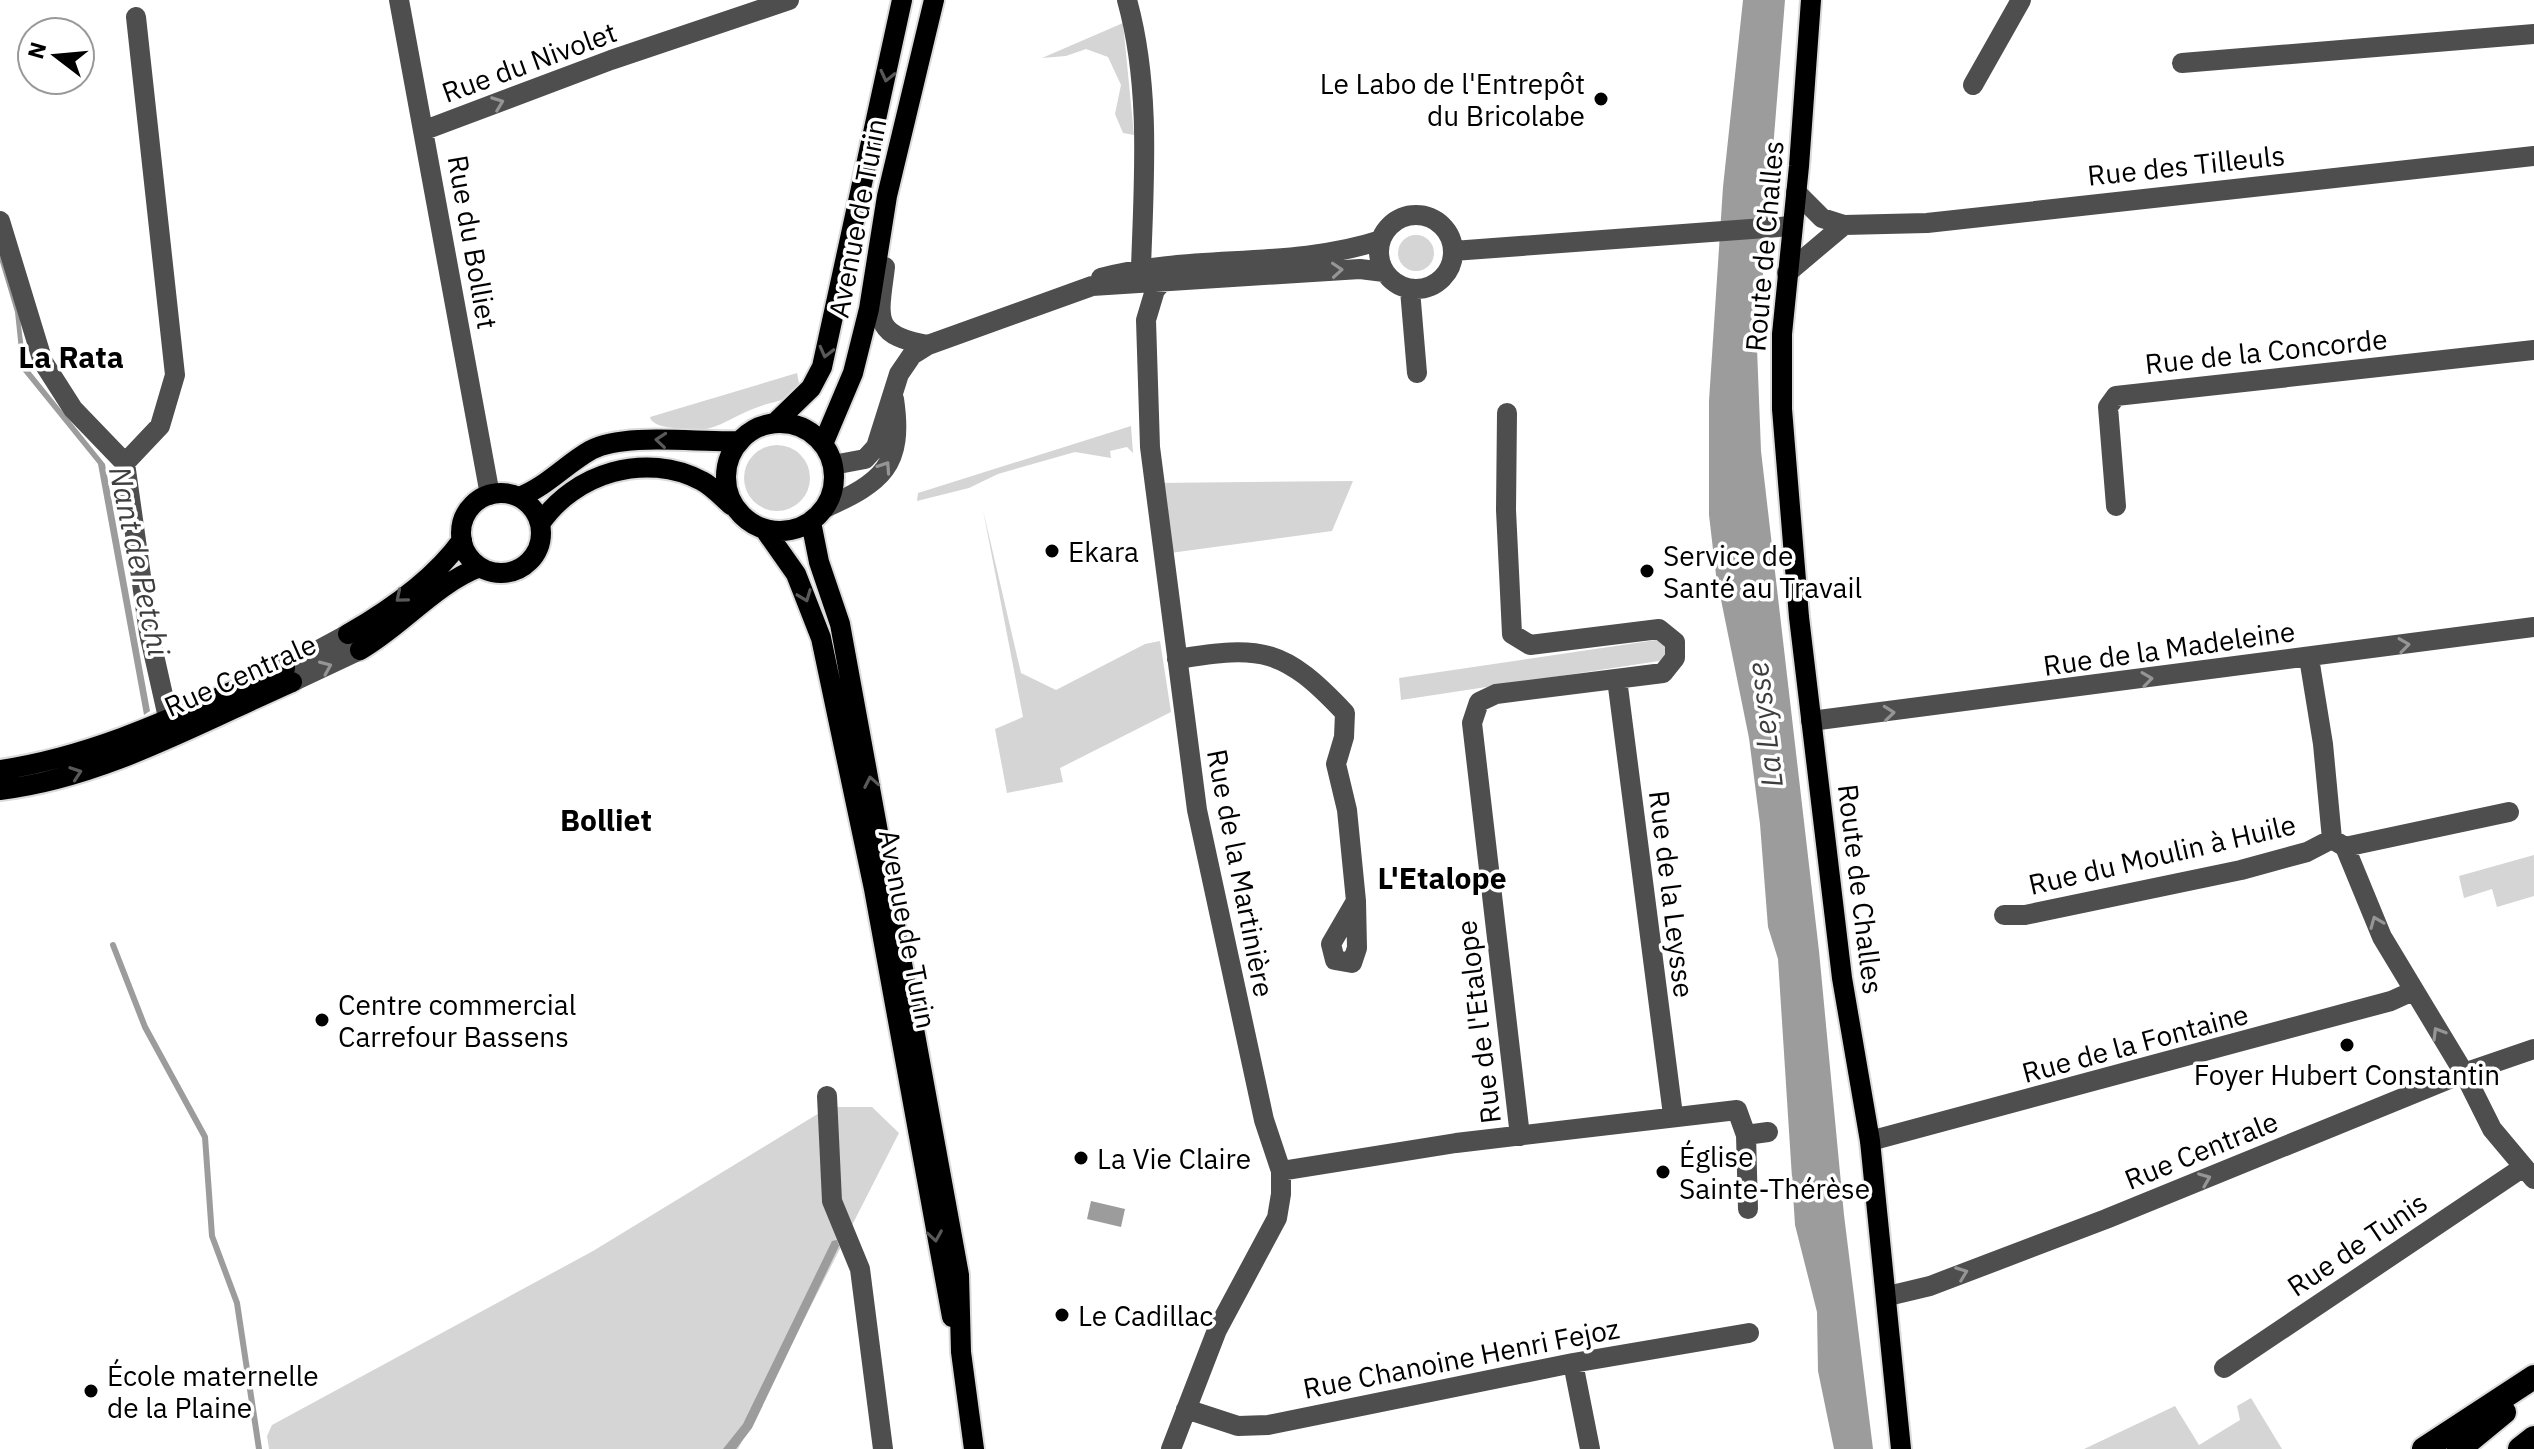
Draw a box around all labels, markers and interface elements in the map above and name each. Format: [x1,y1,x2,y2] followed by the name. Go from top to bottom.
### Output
[436,13,622,111] street label: Rue du Nivolet
[16,16,96,96] north arrow
[20,39,52,62] text: N
[1320,65,1585,134] place label: Le Labo de l'Entrepôt du Bricolabe
[879,69,896,83] one-way arrow
[1592,90,1610,108] marker: Le Labo de l'Entrepôt du Bricolabe
[490,96,504,113] one-way arrow
[820,115,894,321] street label: Avenue de Turin
[2085,136,2287,194] street label: Rue des Tilleuls
[1736,139,1792,353] street label: Route de Challes
[440,152,506,332] street label: Rue du Bolliet
[1331,262,1344,279] one-way arrow
[2143,320,2389,382] street label: Rue de la Concorde
[18,337,124,376] district label: La Rata
[818,344,835,358] one-way arrow
[654,432,667,449] one-way arrow
[876,461,891,475] one-way arrow
[101,463,179,660] water label: Nant de Petchi
[1068,533,1139,570] place label: Ekara
[1663,537,1862,606] place label: Service de Santé au Travail
[1043,542,1061,560] marker: Ekara
[1638,562,1656,580] marker: Service de Santé au Travail
[396,587,410,602] one-way arrow
[795,588,812,602] one-way arrow
[2041,612,2297,684] street label: Rue de la Madeleine
[158,625,322,725] street label: Rue Centrale
[2397,637,2411,654] one-way arrow
[1737,660,1791,790] water label: La Leysse
[318,661,333,677] one-way arrow
[2140,671,2153,688] one-way arrow
[1883,704,1896,721] one-way arrow
[1199,746,1283,1000] street label: Rue de la Martinière
[68,766,82,782] one-way arrow
[863,775,880,789] one-way arrow
[1830,782,1892,996] street label: Route de Challes
[1641,788,1703,1000] street label: Rue de la Leysse
[560,800,652,839] district label: Bolliet
[2025,805,2299,903] street label: Rue du Moulin à Huile
[871,826,945,1032] street label: Avenue de Turin
[1377,858,1507,897] district label: L'Etalope
[2369,916,2386,930] one-way arrow
[1447,918,1509,1126] street label: Rue de l'Etalope
[338,986,576,1055] place label: Centre commercial Carrefour Bassens
[2018,995,2252,1091] street label: Rue de la Fontaine
[313,1011,331,1029] marker: Centre commercial Carrefour Bassens
[2432,1027,2448,1041] one-way arrow
[2338,1036,2356,1054] marker: Foyer Hubert Constantin
[2194,1056,2500,1093] place label: Foyer Hubert Constantin
[2119,1102,2283,1198] street label: Rue Centrale
[1679,1138,1870,1207] place label: Église Sainte-Thérèse
[1097,1140,1251,1177] place label: La Vie Claire
[1072,1149,1090,1167] marker: La Vie Claire
[1654,1163,1672,1181] marker: Église Sainte-Thérèse
[2197,1172,2211,1189] one-way arrow
[2280,1184,2434,1304] street label: Rue de Tunis
[926,1230,943,1243] one-way arrow
[1954,1266,1968,1283] one-way arrow
[1078,1297,1213,1334] place label: Le Cadillac
[1053,1306,1071,1324] marker: Le Cadillac
[1300,1309,1622,1407] street label: Rue Chanoine Henri Fejoz
[107,1357,319,1426] place label: École maternelle de la Plaine
[82,1382,100,1400] marker: École maternelle de la Plaine

